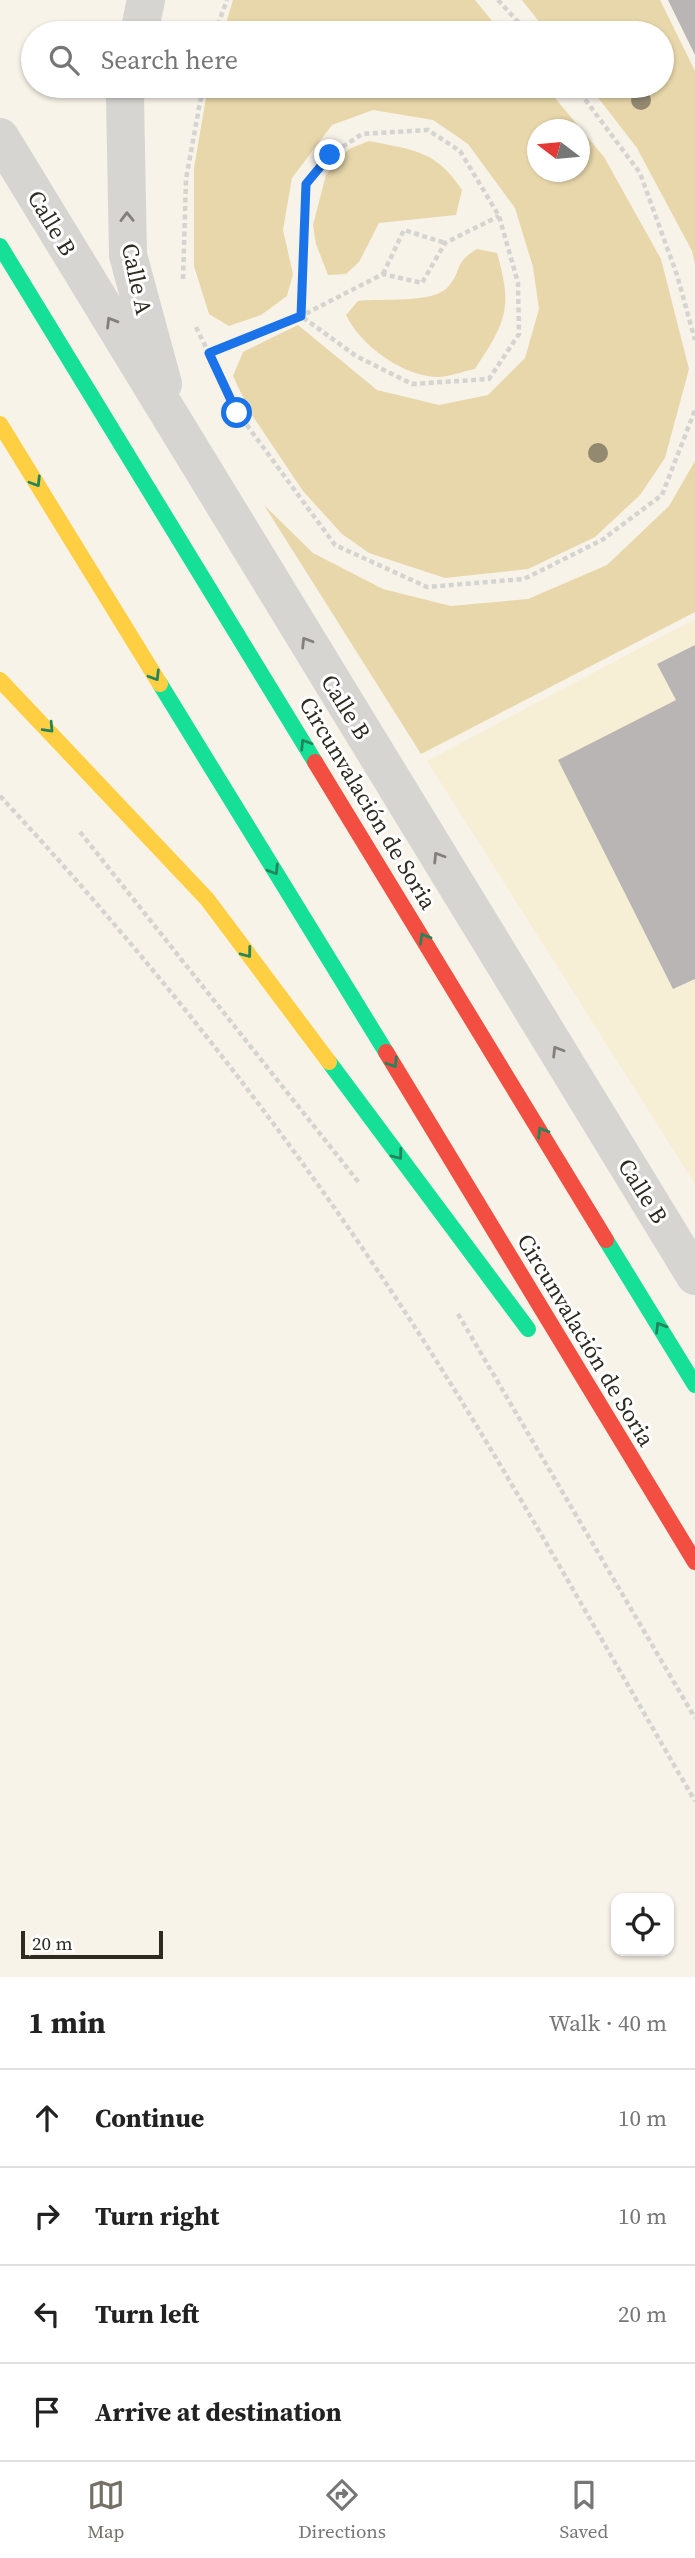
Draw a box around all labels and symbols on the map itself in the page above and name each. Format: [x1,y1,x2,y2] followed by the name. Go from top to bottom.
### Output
[527,119,590,182] north arrow
[314,139,345,170] route end
[20,184,84,262] street label: Calle B
[120,212,135,223] one-way arrow
[114,240,160,318] street label: Calle A
[107,317,120,330] one-way arrow
[221,397,252,428] route start
[27,474,40,487] one-way arrow
[302,636,315,649] one-way arrow
[147,668,160,681] one-way arrow
[313,668,379,746] street label: Calle B
[292,691,444,916] street label: Circunvalación de Soria
[40,720,53,733] one-way arrow
[300,738,313,751] one-way arrow
[433,851,446,864] one-way arrow
[266,862,279,875] one-way arrow
[419,932,432,945] one-way arrow
[239,945,252,958] one-way arrow
[552,1045,565,1058] one-way arrow
[385,1056,398,1069] one-way arrow
[537,1127,550,1140] one-way arrow
[390,1147,403,1160] one-way arrow
[610,1152,676,1230] street label: Calle B
[510,1228,662,1453] street label: Circunvalación de Soria
[655,1321,668,1334] one-way arrow
[21,1928,163,1960] scale bar

